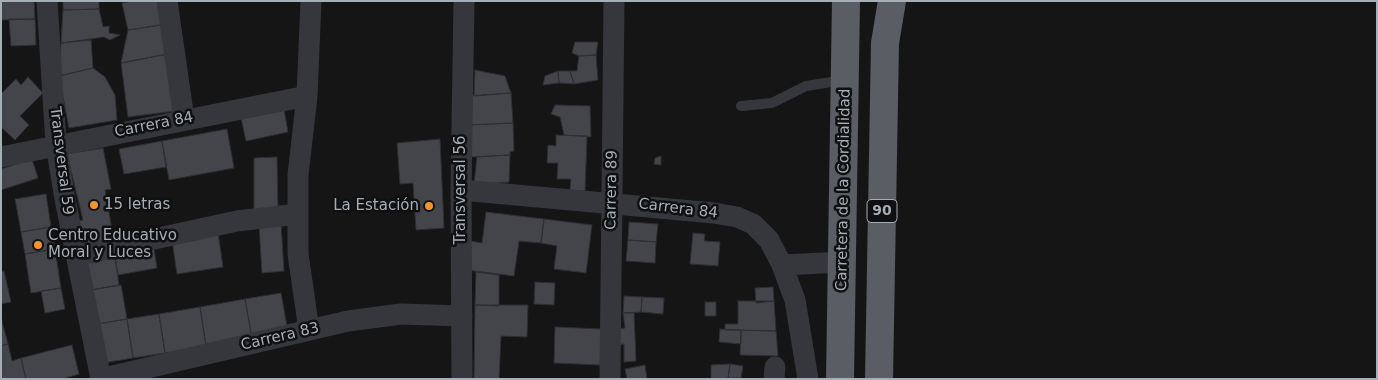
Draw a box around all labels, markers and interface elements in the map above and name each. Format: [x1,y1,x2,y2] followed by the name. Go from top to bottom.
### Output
[833,89,855,291] street label: Carretera de la Cordialidad
[45,106,77,216] street label: Transversal 59
[113,109,195,141] street label: Carrera 84
[452,136,470,244] street label: Transversal 56
[602,150,622,230] street label: Carrera 89
[637,195,719,223] street label: Carrera 84
[104,196,170,214] place label: 15 letras
[333,197,419,215] place label: La Estación
[88,199,100,211] marker: 15 letras
[423,200,435,212] marker: La Estación
[867,200,897,222] road number: 90
[48,227,177,262] place label: Centro Educativo Moral y Luces
[32,239,44,251] marker: Centro Educativo Moral y Luces
[239,319,321,355] street label: Carrera 83

